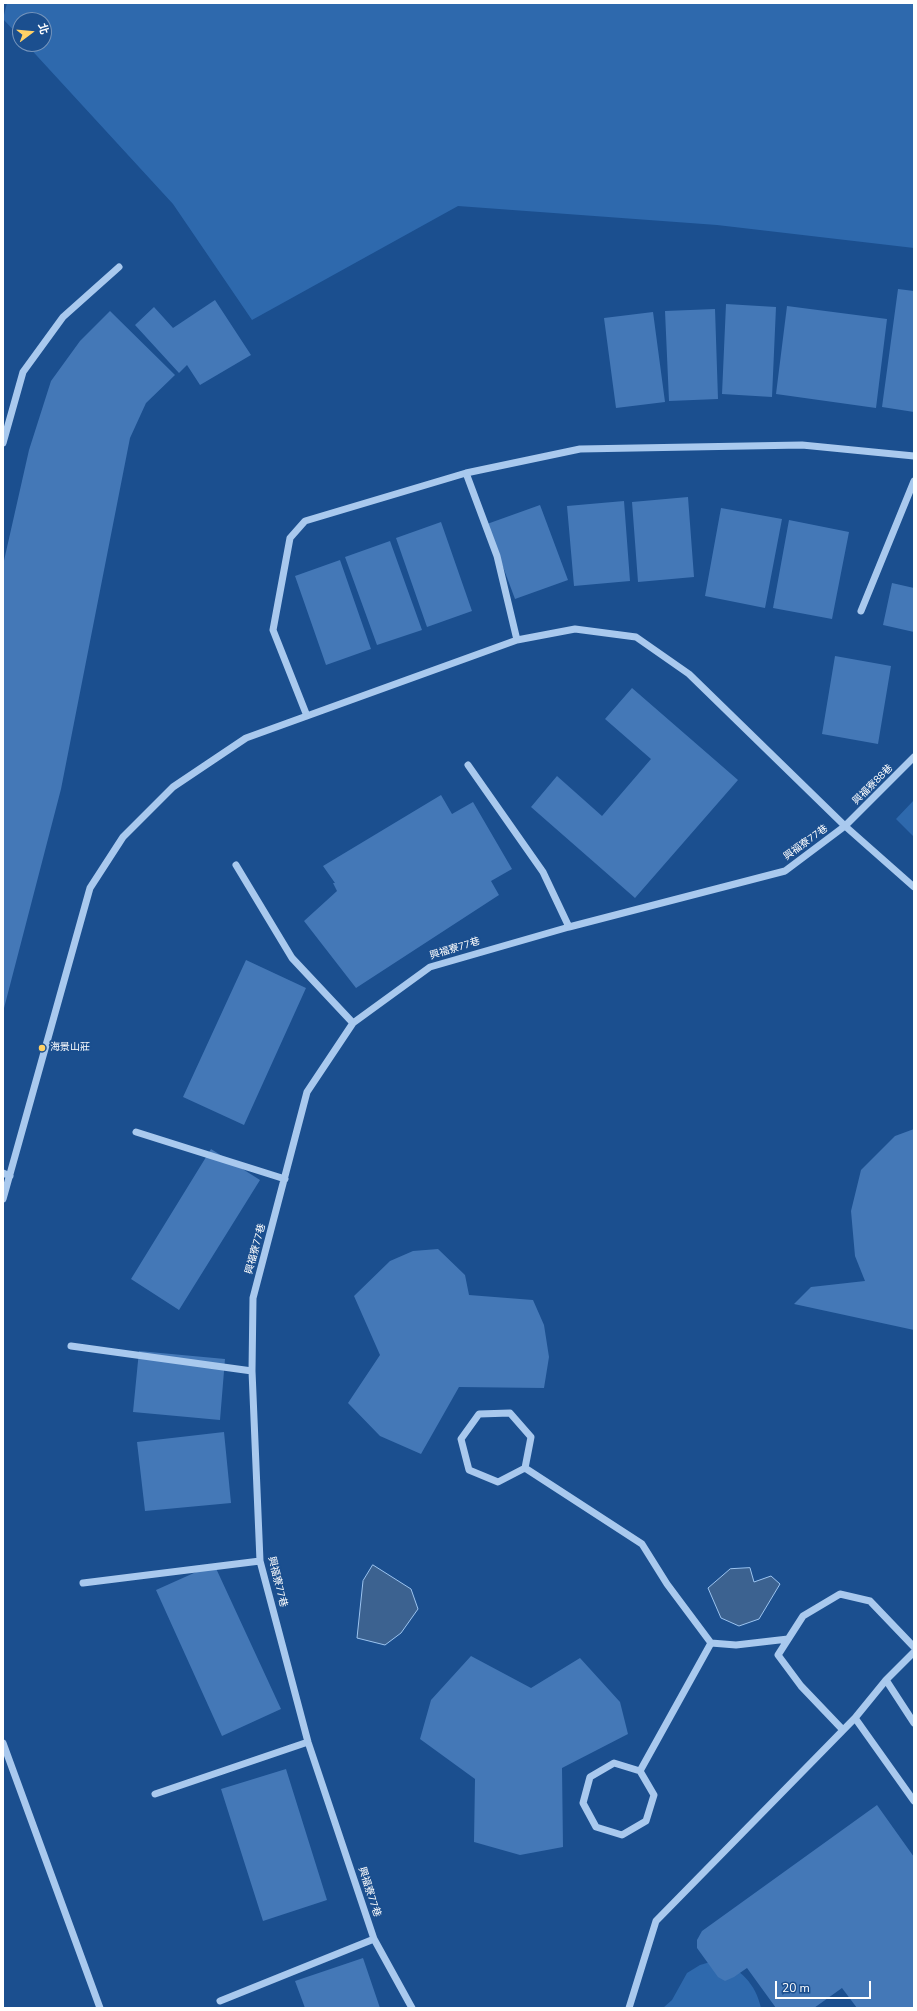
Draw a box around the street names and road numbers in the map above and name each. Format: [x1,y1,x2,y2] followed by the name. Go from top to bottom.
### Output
[850,762,896,808] street label: 興福寮88巷
[781,823,831,863] street label: 興福寮77巷
[428,936,482,962] street label: 興福寮77巷
[243,1222,269,1276] street label: 興福寮77巷
[265,1555,289,1609] street label: 興福寮77巷
[355,1865,383,1919] street label: 興福寮77巷

